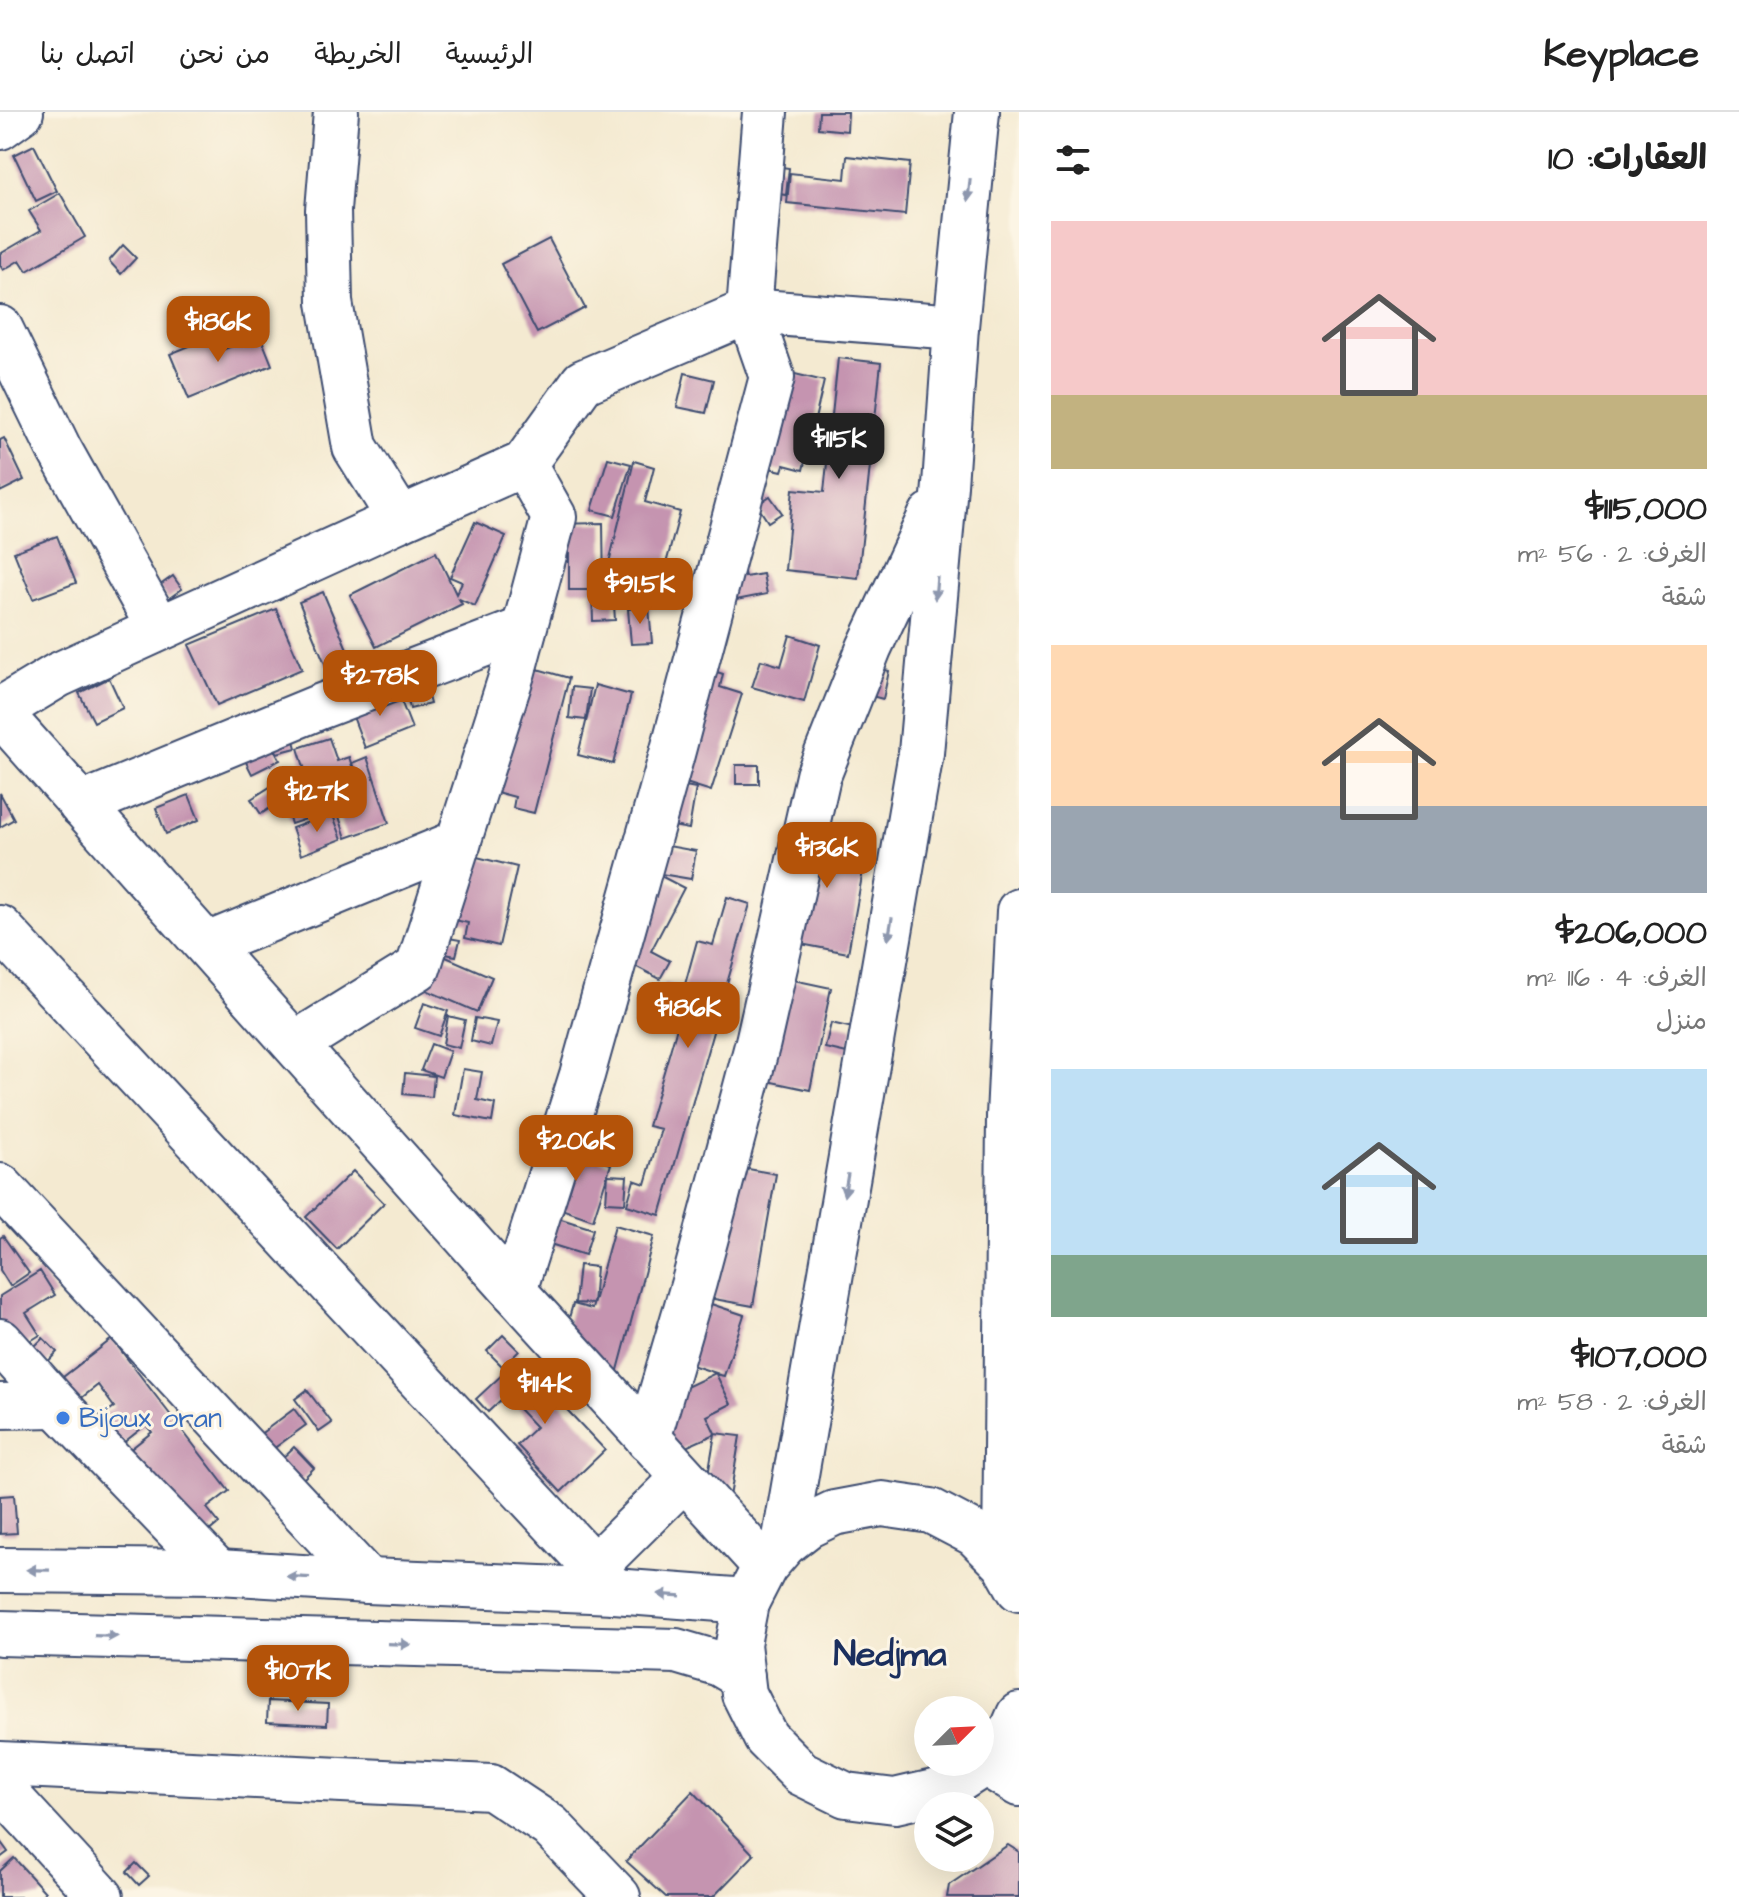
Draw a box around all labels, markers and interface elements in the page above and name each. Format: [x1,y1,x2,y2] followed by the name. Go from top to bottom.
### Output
[1544,29,1699,81] text: Keyplace
[40,35,135,74] text: اتصل بنا
[179,35,270,74] text: من نحن
[314,35,402,74] text: الخريطة
[446,35,533,74] text: الرئيسية
[1548,135,1707,183] text: العقارات: 10
[1051,138,1095,182] icon: filters
[963,178,976,203] one-way arrow
[1307,273,1451,417] icon: home
[162,296,274,364] pin: $186K
[185,304,251,340] text: $186K
[783,413,895,481] pin: $115K
[811,421,867,457] text: $115K
[1585,485,1707,533] text: $115,000
[1518,536,1707,572] text: الغرف: 2 · 56 m²
[575,558,705,626] pin: $91.5K
[605,566,675,602] text: $91.5K
[929,576,942,601] one-way arrow
[1662,579,1707,615] text: شقة
[324,650,436,718] pin: $278K
[341,658,419,694] text: $278K
[1307,697,1451,841] icon: home
[261,766,373,834] pin: $127K
[285,774,349,810] text: $127K
[771,822,883,890] pin: $136K
[795,830,859,866] text: $136K
[1555,909,1707,957] text: $206,000
[884,917,896,942] one-way arrow
[1527,960,1707,996] text: الغرف: 4 · 116 m²
[632,982,744,1050] pin: $186K
[655,990,721,1026] text: $186K
[1656,1003,1707,1039] text: منزل
[520,1115,632,1183] pin: $206K
[1307,1121,1451,1265] icon: home
[537,1123,615,1159] text: $206K
[840,1173,852,1198] one-way arrow
[1571,1333,1707,1381] text: $107,000
[489,1358,601,1426] pin: $114K
[518,1366,572,1402] text: $114K
[1517,1384,1707,1420] text: الغرف: 2 · 58 m²
[79,1399,222,1438] place label: Bijoux oran
[54,1409,72,1427] marker: Bijoux oran
[1662,1427,1707,1463] text: شقة
[25,1564,50,1577] one-way arrow
[285,1570,310,1583] one-way arrow
[656,1588,681,1601] one-way arrow
[833,1629,947,1680] district label: Nedjma
[94,1630,119,1642] one-way arrow
[387,1637,412,1650] one-way arrow
[242,1645,354,1713] pin: $107K
[265,1653,331,1689] text: $107K
[914,1696,994,1776] north arrow
[914,1696,994,1872] map controls
[914,1792,994,1872] button: layers

